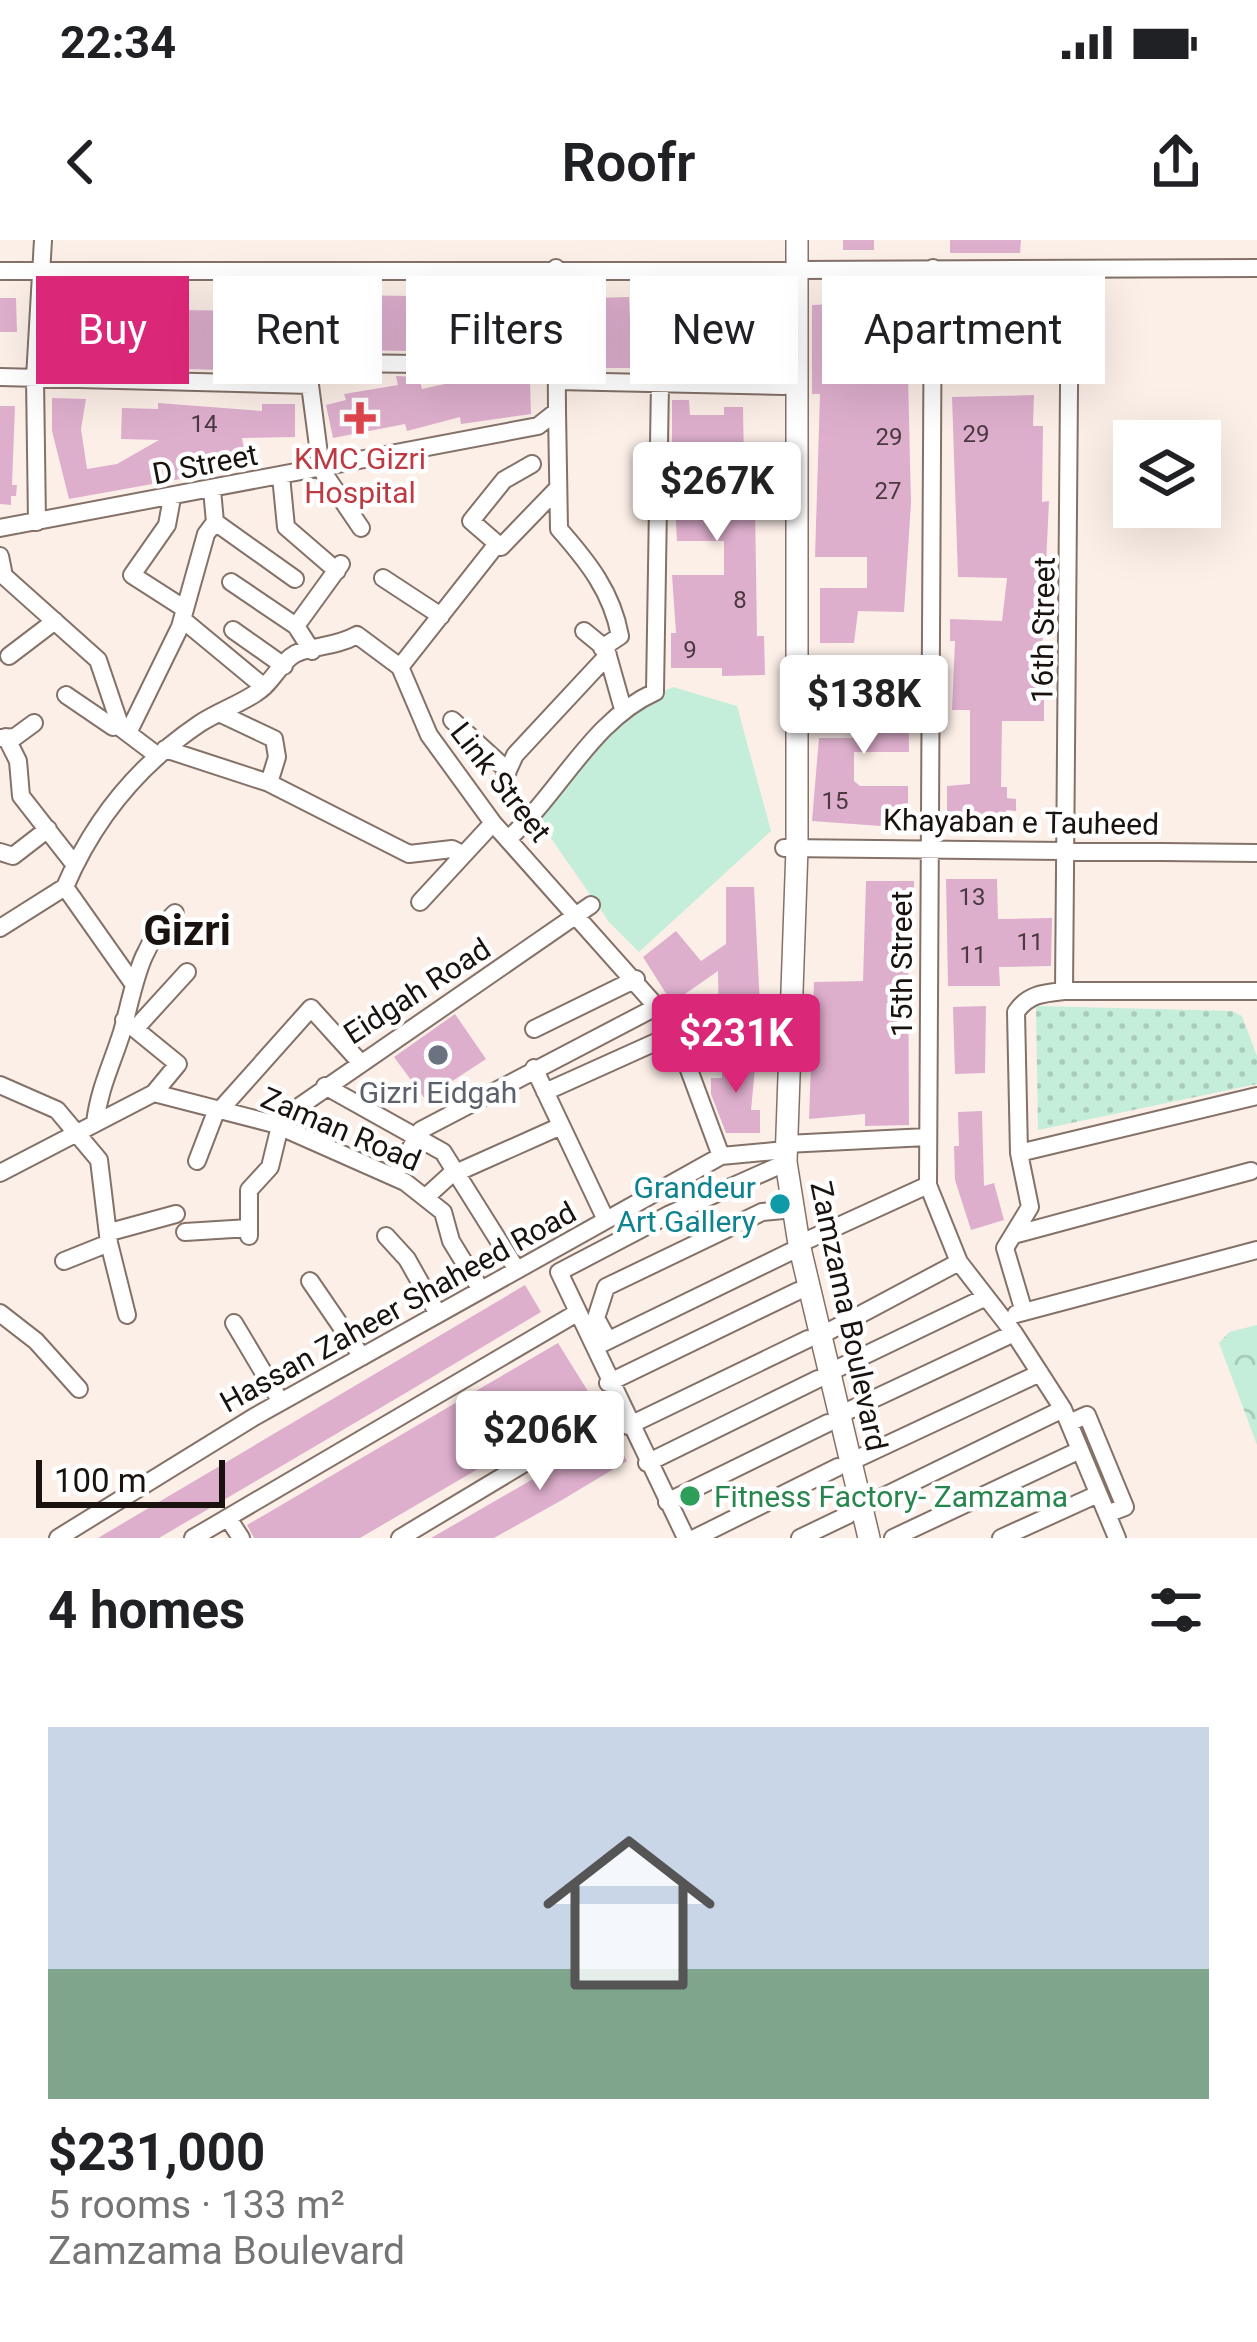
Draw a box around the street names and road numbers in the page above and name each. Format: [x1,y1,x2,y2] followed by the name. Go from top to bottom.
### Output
[149,437,261,491] street label: D Street
[1024,556,1062,704] street label: 16th Street
[444,715,558,849] street label: Link Street
[883,802,1159,842] street label: Khayaban e Tauheed
[884,891,919,1037] street label: 15th Street
[337,931,497,1051] street label: Eidgah Road
[256,1080,426,1178] street label: Zaman Road
[803,1178,895,1454] street label: Zamzama Boulevard
[214,1194,582,1420] street label: Hassan Zaheer Shaheed Road

